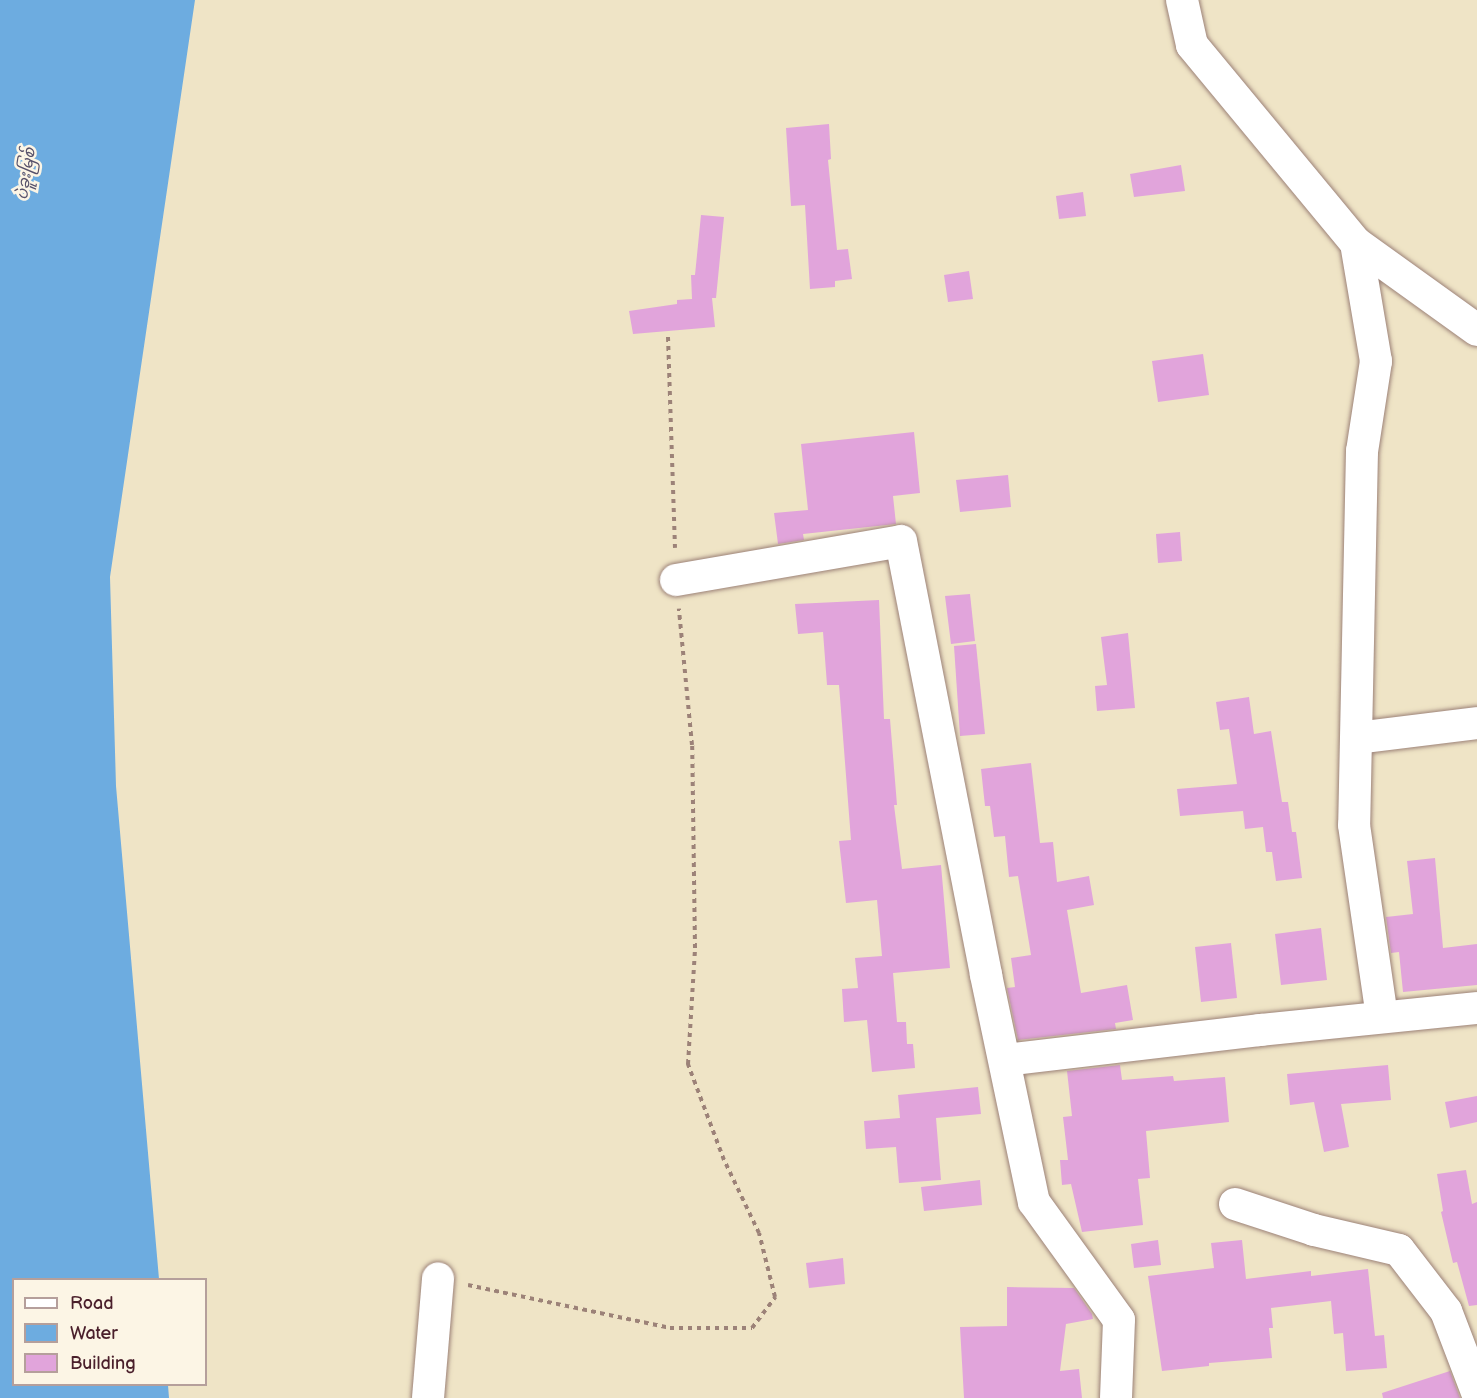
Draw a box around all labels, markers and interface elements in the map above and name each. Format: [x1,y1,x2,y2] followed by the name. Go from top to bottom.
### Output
[13,147,41,201] water label: ပဲခူးမြစ်
[12,1278,207,1386] legend
[70,1293,114,1314] text: Road
[70,1323,118,1344] text: Water
[70,1353,136,1374] text: Building

